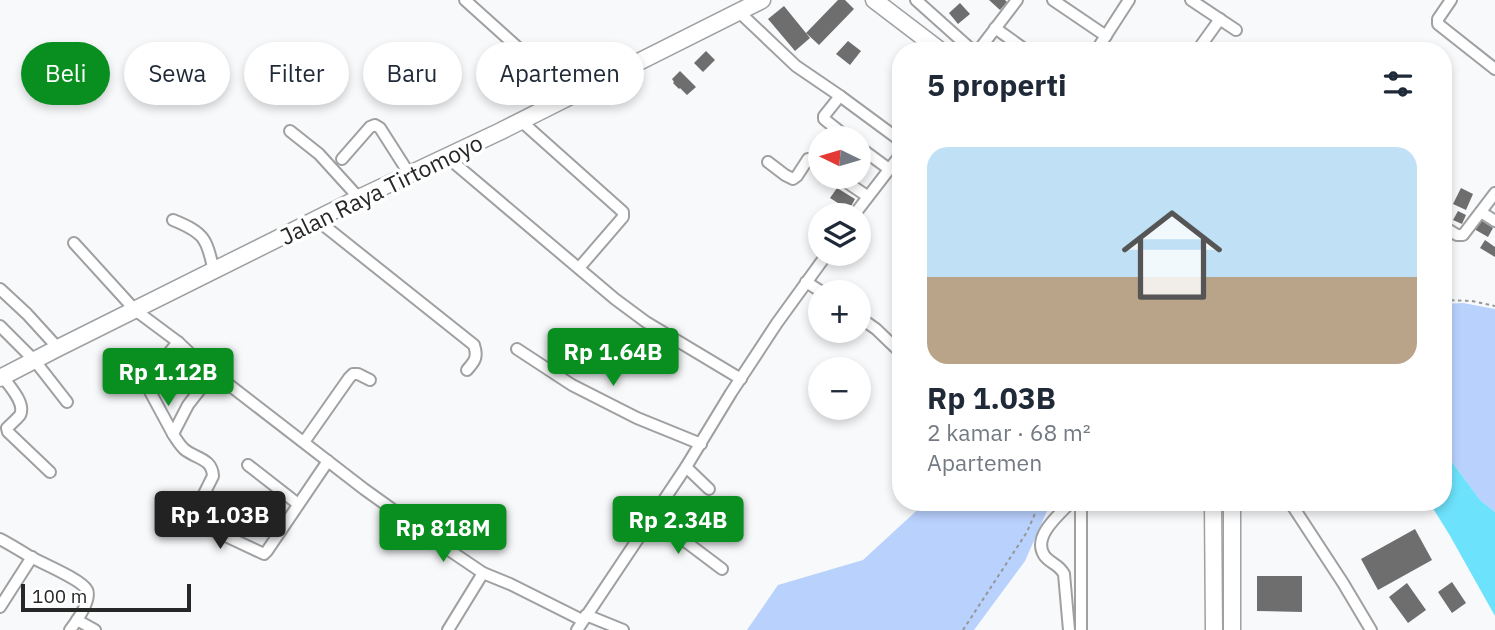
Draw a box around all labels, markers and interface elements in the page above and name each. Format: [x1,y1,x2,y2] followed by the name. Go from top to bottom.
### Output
[21,42,110,105] chip: Beli
[124,42,230,105] chip: Sewa
[244,42,349,105] chip: Filter
[363,42,462,105] chip: Baru
[476,42,644,105] chip: Apartemen
[927,65,1067,104] text: 5 properti
[1379,65,1417,103] icon: filters
[808,126,872,189] north arrow
[808,126,871,420] map controls
[275,127,487,251] street label: Jalan Raya Tirtomoyo
[1109,192,1235,318] icon: home
[808,203,871,266] button: layers
[808,280,871,343] button: +
[541,328,685,388] pin: Rp 1.64B
[564,336,662,366] text: Rp 1.64B
[96,348,240,408] pin: Rp 1.12B
[119,356,217,386] text: Rp 1.12B
[808,357,871,420] button: −
[927,378,1056,417] text: Rp 1.03B
[927,417,1091,447] text: 2 kamar · 68 m²
[927,447,1042,477] text: Apartemen
[148,491,292,551] pin: Rp 1.03B
[606,496,750,556] pin: Rp 2.34B
[171,499,269,529] text: Rp 1.03B
[378,504,508,564] pin: Rp 818M
[629,504,727,534] text: Rp 2.34B
[395,512,491,542] text: Rp 818M
[21,581,191,613] scale bar
[32,584,87,608] text: 100 m

